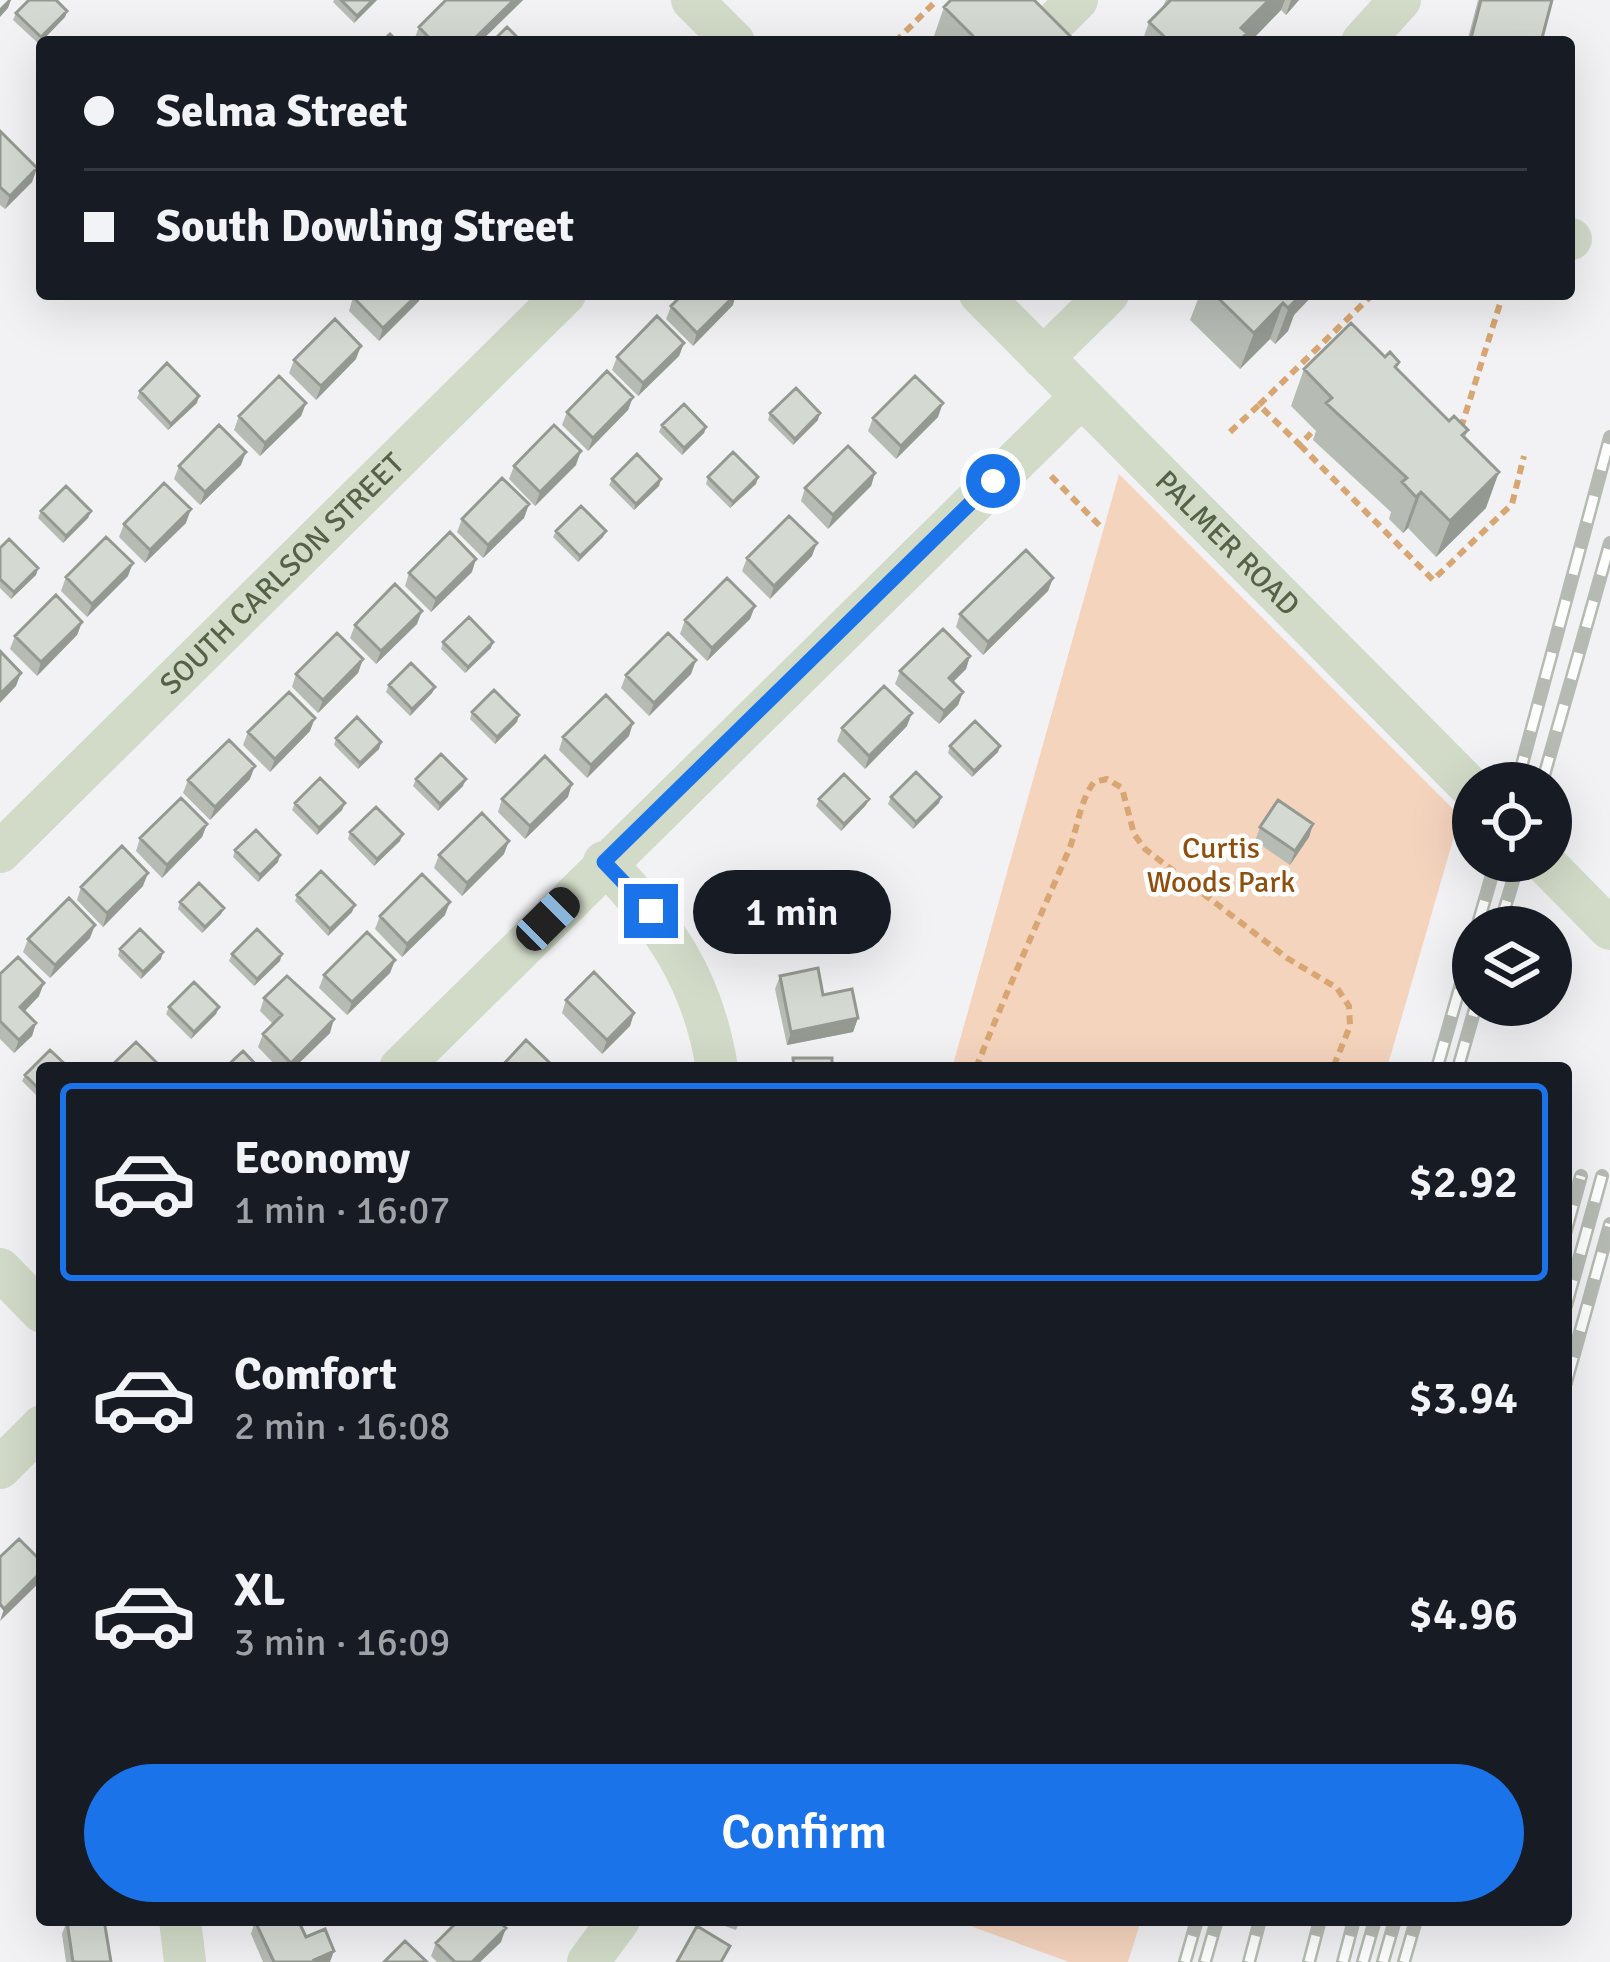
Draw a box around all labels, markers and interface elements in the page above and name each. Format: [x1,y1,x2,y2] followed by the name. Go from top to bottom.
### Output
[156,84,408,139] text: Selma Street
[156,199,574,254] text: South Dowling Street
[152,445,412,703] street label: SOUTH CARLSON STREET
[966,454,1020,508] route start
[1147,463,1307,624] street label: PALMER ROAD
[1452,762,1572,1026] map controls
[1452,762,1572,882] button: locate
[1147,830,1295,901] park label: Curtis Woods Park
[693,869,891,953] callout: 1 min
[510,881,586,957] car
[624,884,678,938] route end
[745,888,839,936] text: 1 min
[1452,906,1572,1026] button: layers
[90,1128,198,1236] icon: car
[234,1131,410,1186] text: Economy
[1408,1155,1518,1210] text: $2.92
[234,1186,450,1234] text: 1 min · 16:07
[90,1344,198,1452] icon: car
[234,1347,397,1402] text: Comfort
[1408,1371,1518,1426] text: $3.94
[234,1402,450,1450] text: 2 min · 16:08
[90,1560,198,1668] icon: car
[234,1563,285,1618] text: XL
[1408,1587,1518,1642] text: $4.96
[234,1618,450,1666] text: 3 min · 16:09
[84,1764,1524,1902] button: Confirm

